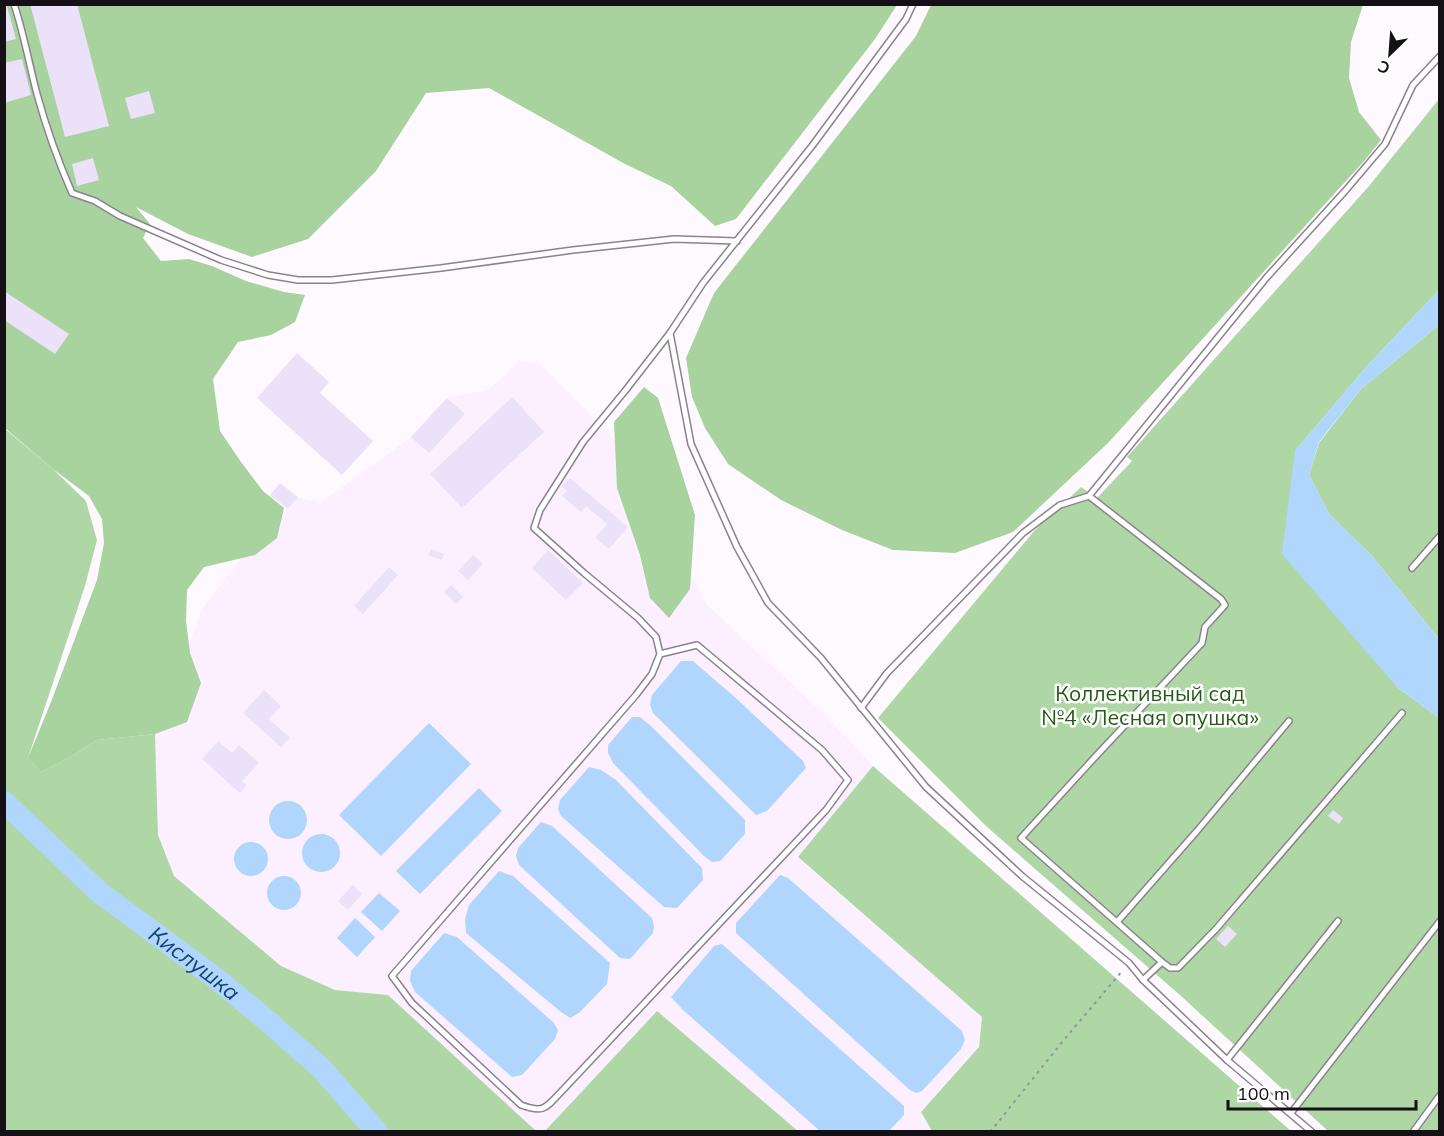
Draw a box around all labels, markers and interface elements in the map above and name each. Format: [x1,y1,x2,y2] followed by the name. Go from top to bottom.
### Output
[1360,24,1420,84] north arrow
[1374,56,1393,79] text: С
[1041,680,1259,730] park label: Коллективный сад №4 «Лесная опушка»
[144,920,246,1006] water label: Кислушка
[1228,1073,1416,1111] scale bar
[1237,1082,1290,1105] text: 100 m

